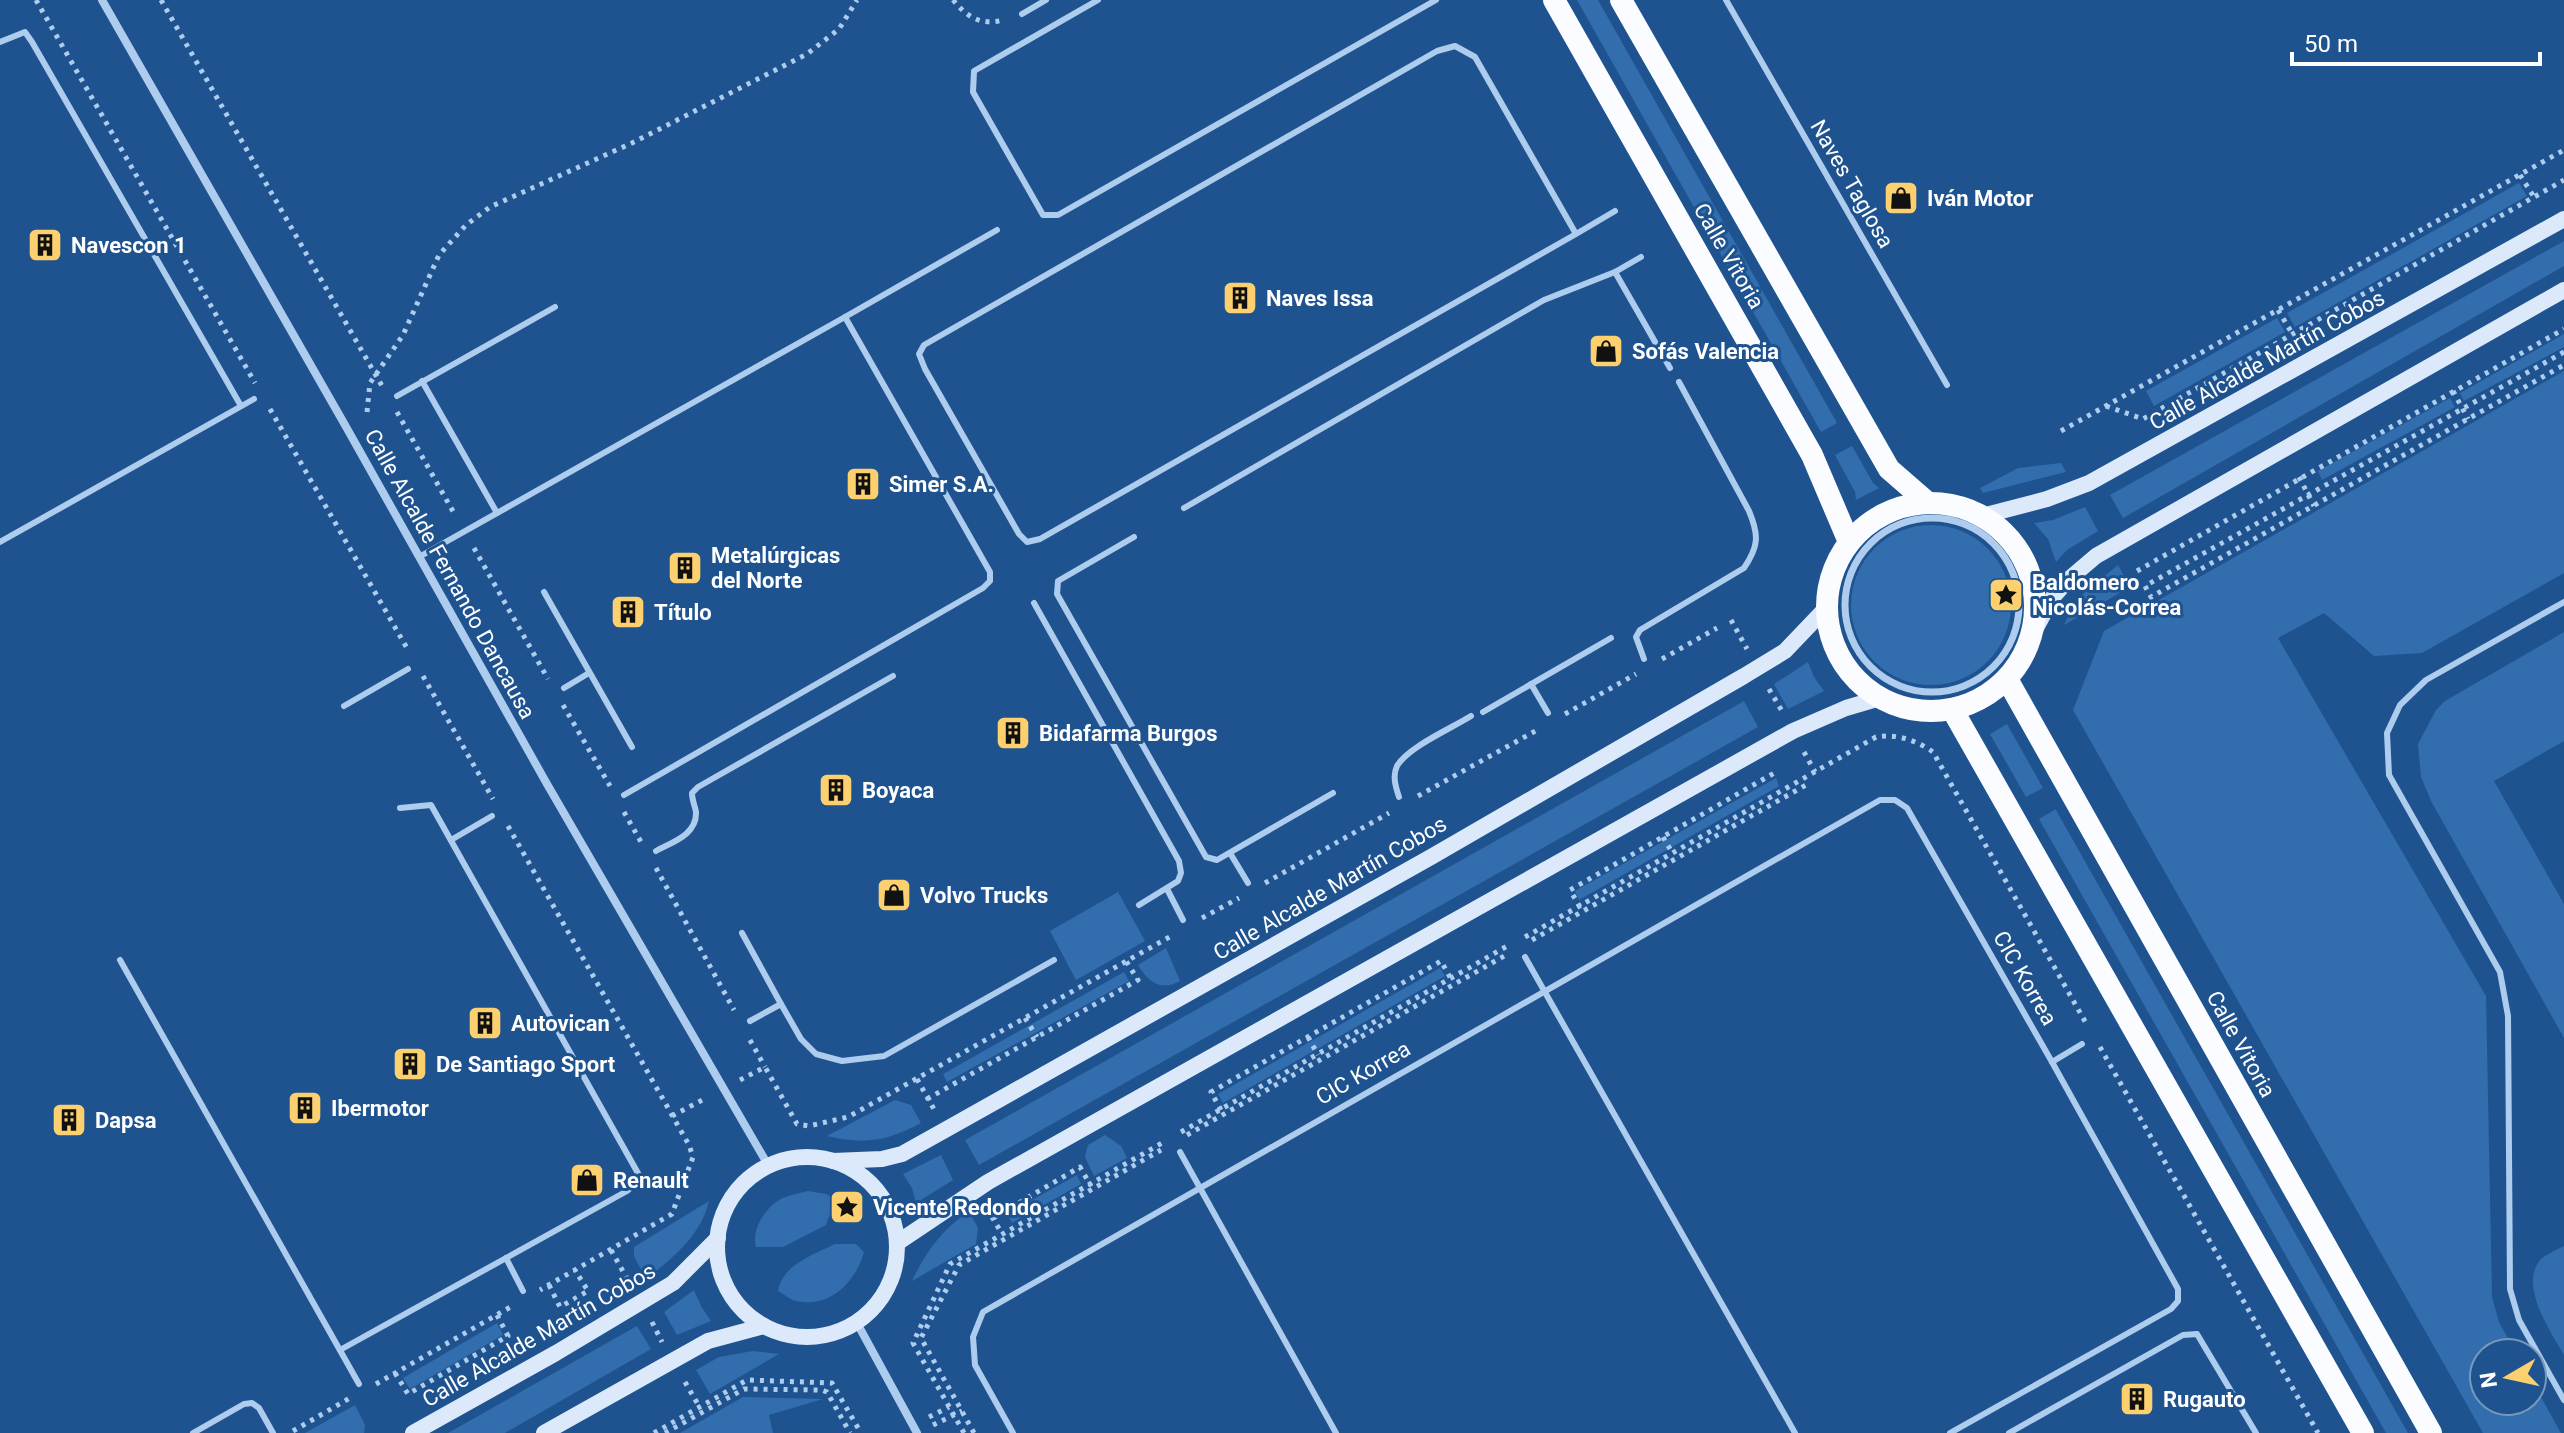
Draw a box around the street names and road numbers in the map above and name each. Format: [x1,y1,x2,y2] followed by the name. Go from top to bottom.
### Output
[1805,116,1899,252] street label: Naves Taglosa
[1689,199,1769,313] street label: Calle Vitoria
[2145,285,2389,435] street label: Calle Alcalde Martín Cobos
[360,425,540,723] street label: Calle Alcalde Fernando Dancausa
[1209,811,1451,965] street label: Calle Alcalde Martín Cobos
[1988,927,2062,1029] street label: CIC Korrea
[2202,986,2280,1102] street label: Calle Vitoria
[1312,1036,1414,1110] street label: CIC Korrea
[418,1258,660,1412] street label: Calle Alcalde Martín Cobos

